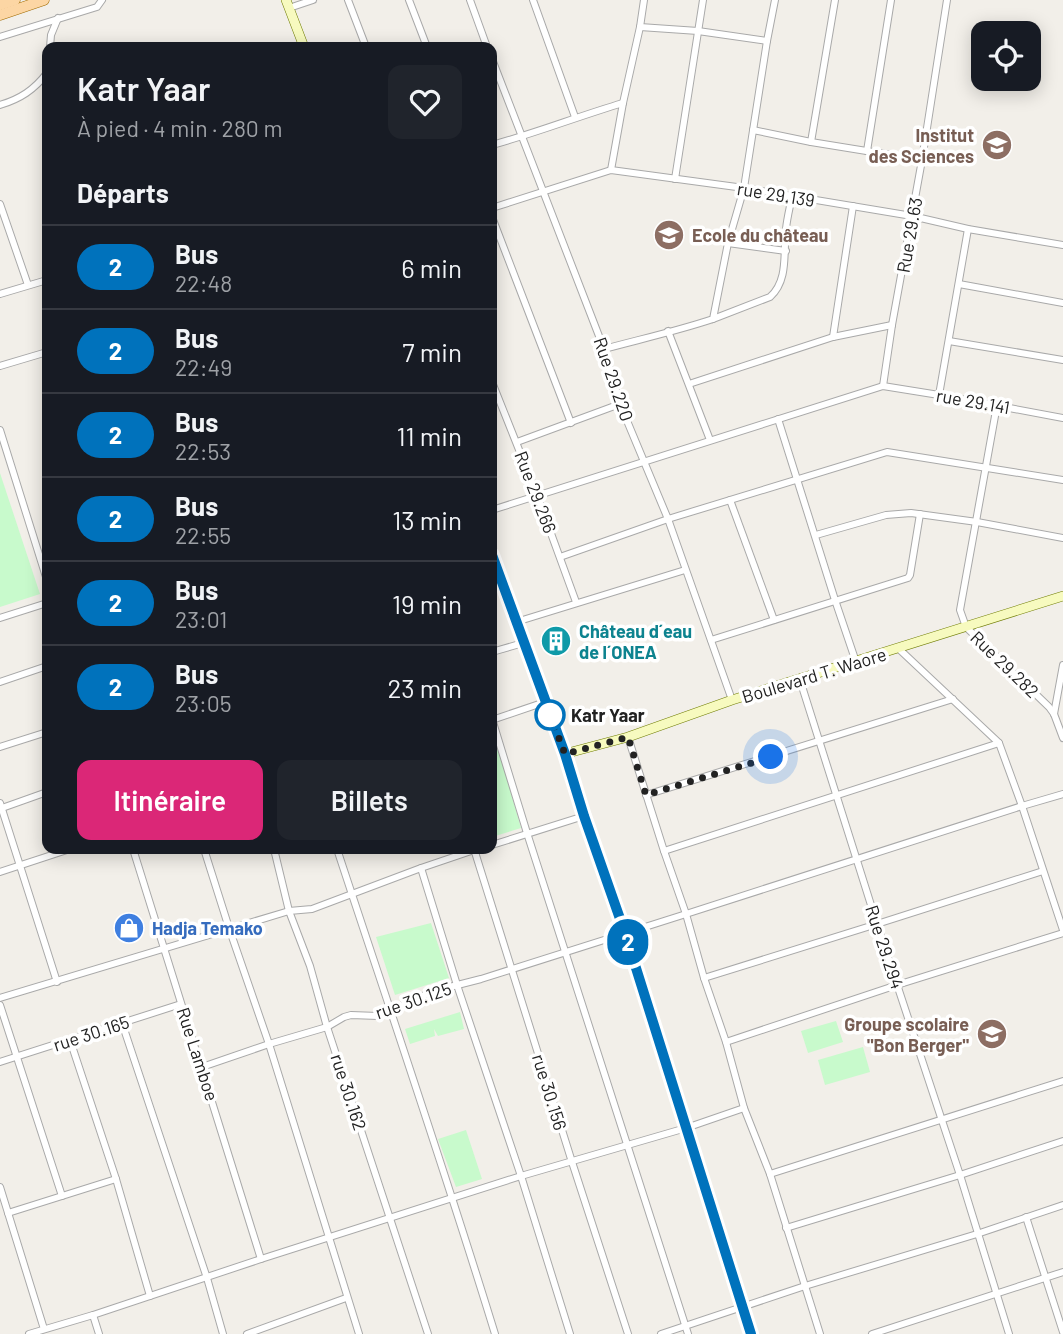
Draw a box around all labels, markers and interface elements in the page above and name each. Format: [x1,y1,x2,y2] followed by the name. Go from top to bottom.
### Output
[971,21,1041,91] map controls
[971,21,1041,91] button: locate
[388,65,462,139] button: heart
[77,68,211,108] text: Katr Yaar
[77,114,282,142] text: À pied · 4 min · 280 m
[869,124,974,167] place label: Institut des Sciences
[980,128,1014,162] school or university icon: Institut des Sciences
[77,177,169,208] text: Départs
[736,177,816,211] street label: rue 29.139
[892,195,926,275] street label: Rue 29.63
[652,218,686,252] school or university icon: Ecole du château
[692,224,828,246] place label: Ecole du château
[175,238,218,269] text: Bus
[109,252,122,281] text: 2
[401,252,462,283] text: 6 min
[175,269,232,297] text: 22:48
[175,322,218,353] text: Bus
[589,334,639,424] street label: Rue 29.220
[109,336,122,365] text: 2
[402,336,462,367] text: 7 min
[175,353,232,381] text: 22:49
[935,384,1011,418] street label: rue 29.141
[175,406,218,437] text: Bus
[109,420,122,449] text: 2
[396,420,462,451] text: 11 min
[175,437,231,465] text: 22:53
[510,448,562,536] street label: Rue 29.266
[175,490,218,521] text: Bus
[109,504,122,533] text: 2
[392,504,462,535] text: 13 min
[175,521,231,549] text: 22:55
[175,574,218,605] text: Bus
[109,588,122,617] text: 2
[392,588,462,619] text: 19 min
[175,605,227,633] text: 23:01
[579,620,692,663] place label: Château d´eau de l´ONEA
[539,624,573,658] building icon: Château d´eau de l´ONEA
[966,626,1044,702] street label: Rue 29.282
[739,643,889,707] street label: Boulevard T. Waore
[175,658,218,689] text: Bus
[109,672,122,701] text: 2
[387,672,462,703] text: 23 min
[175,689,232,717] text: 23:05
[535,700,565,730] marker: Katr Yaar
[571,704,645,726] place label: Katr Yaar
[753,739,788,774] your location
[77,760,263,840] button: Itinéraire
[277,760,462,840] button: Billets
[861,902,909,992] street label: Rue 29.294
[112,911,146,945] shop icon: Hadja Temako
[152,917,263,939] place label: Hadja Temako
[605,919,651,965] line badge: 2
[621,927,635,956] text: 2
[372,977,454,1023] street label: rue 30.125
[173,1004,223,1104] street label: Rue Lamboe
[50,1010,132,1056] street label: rue 30.165
[844,1013,970,1056] place label: Groupe scolaire "Bon Berger"
[975,1017,1009,1051] school or university icon: Groupe scolaire "Bon Berger"
[326,1051,372,1133] street label: rue 30.162
[528,1051,572,1133] street label: rue 30.156

